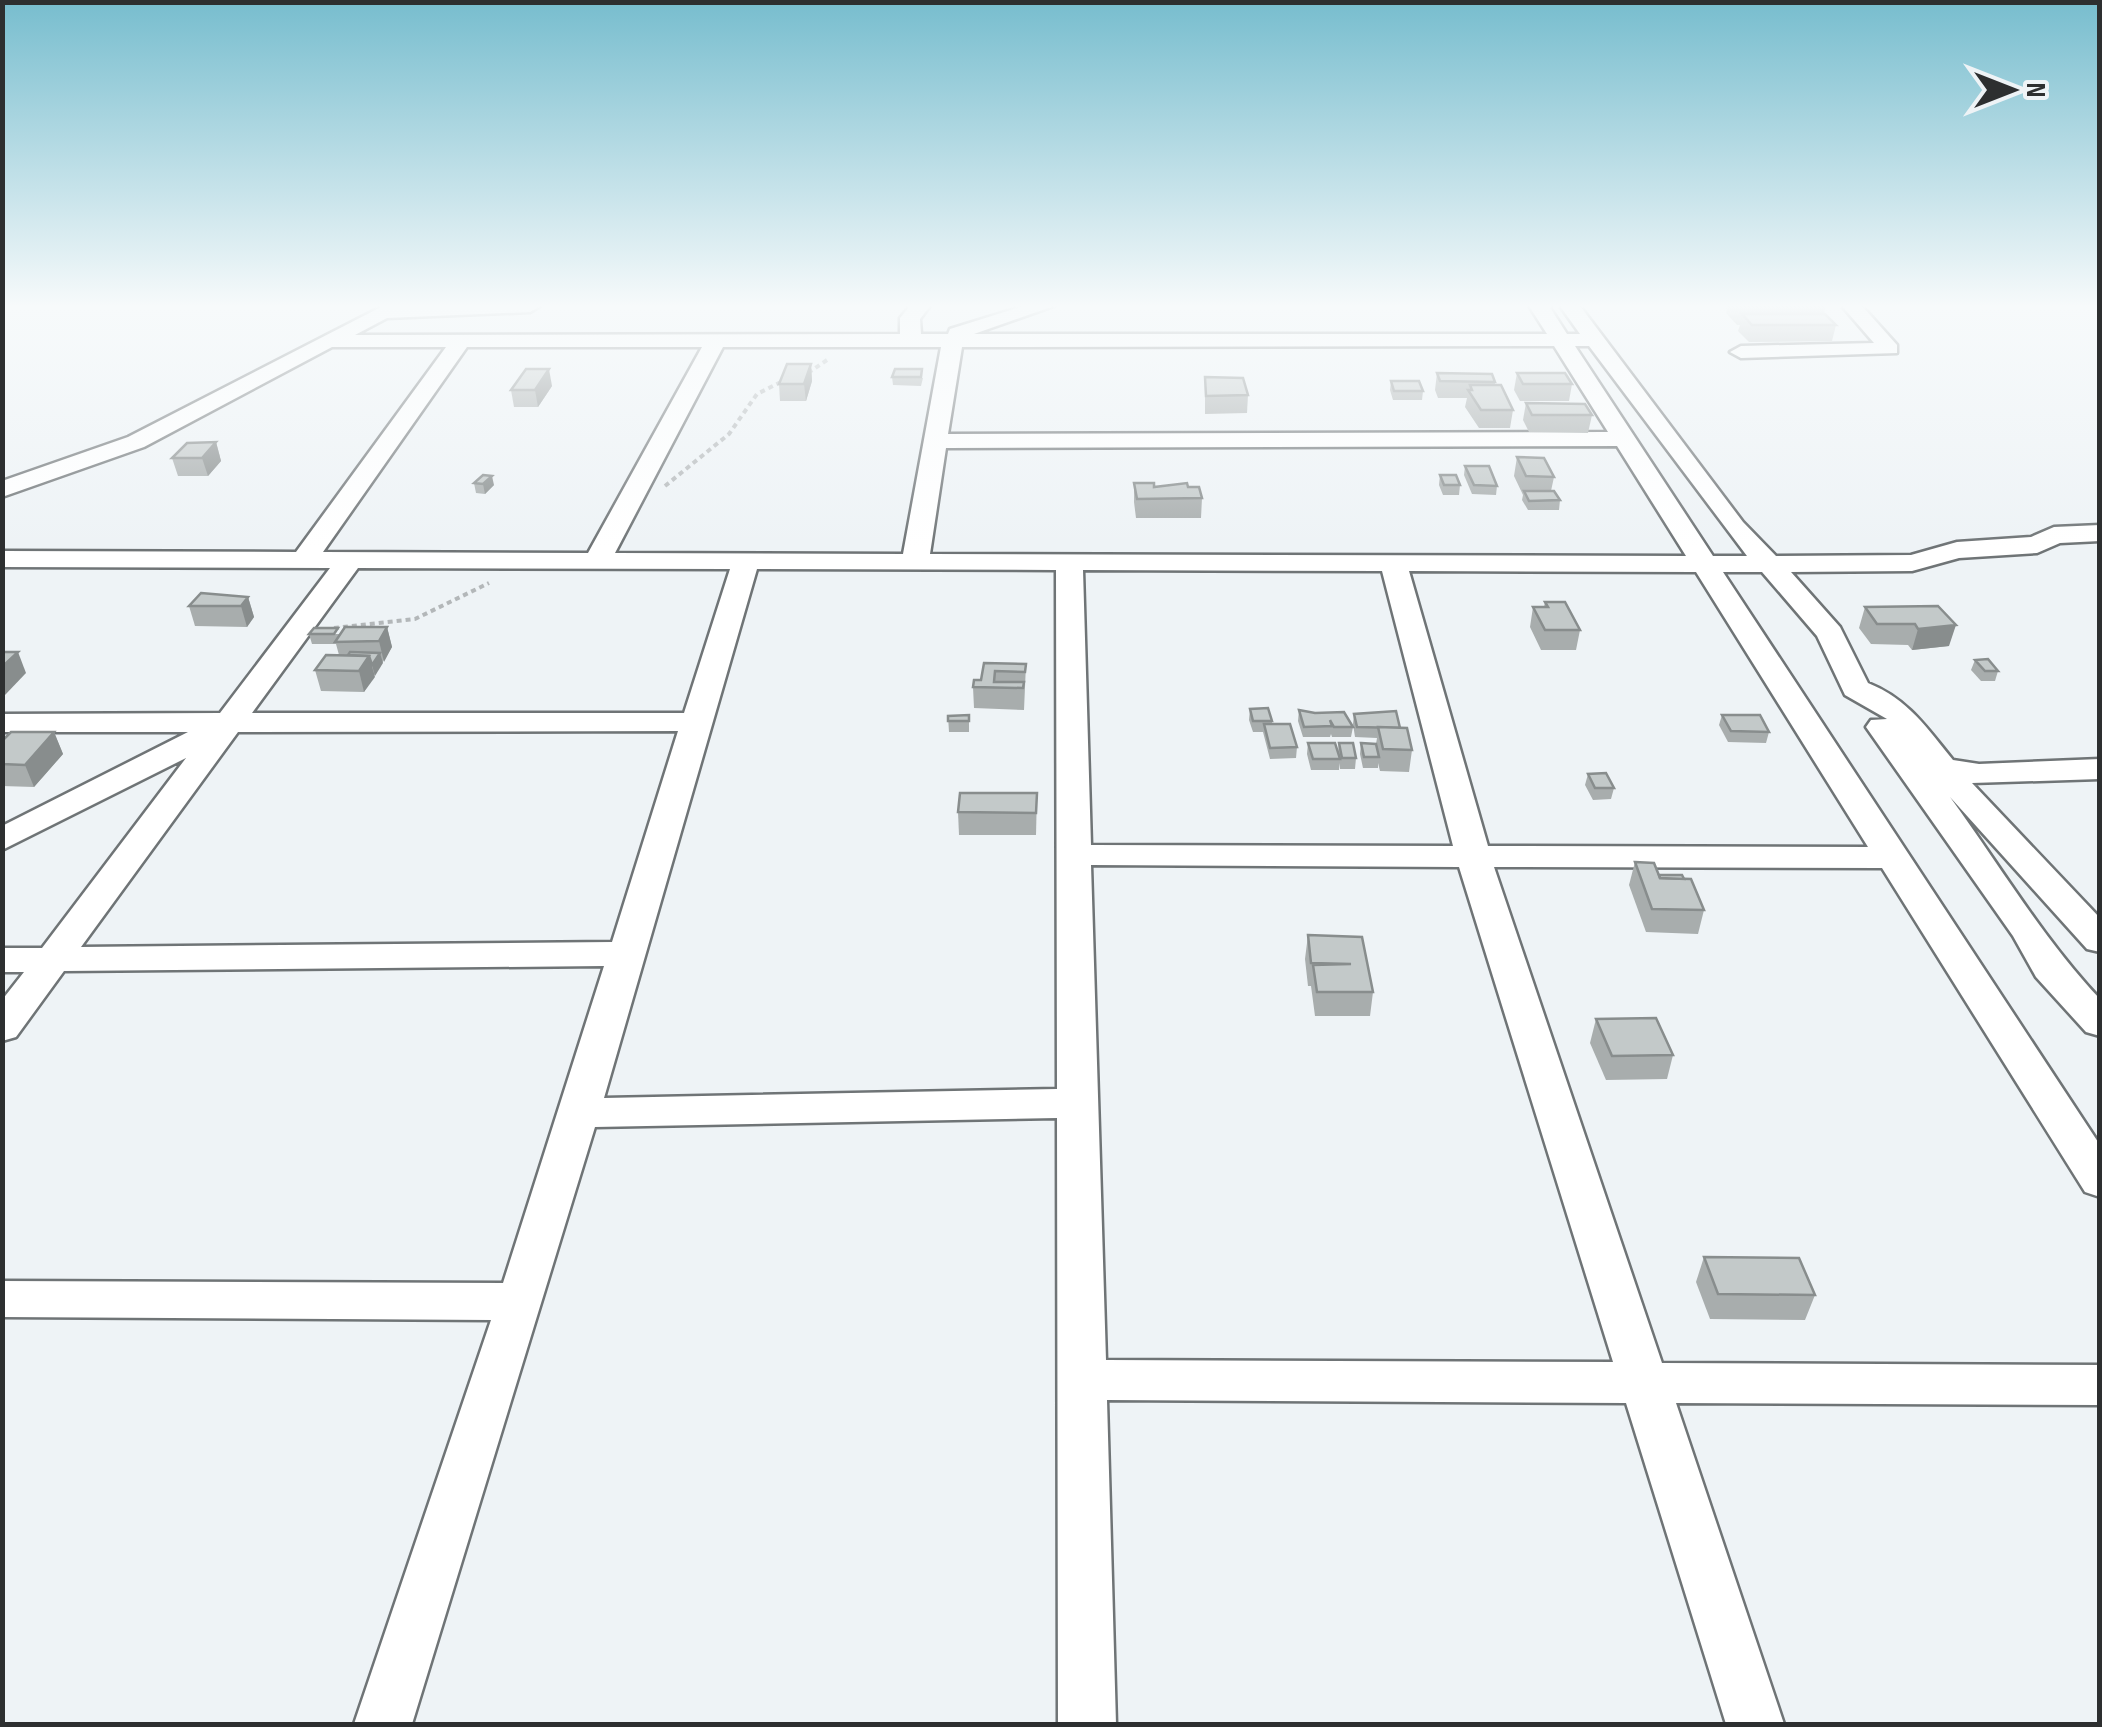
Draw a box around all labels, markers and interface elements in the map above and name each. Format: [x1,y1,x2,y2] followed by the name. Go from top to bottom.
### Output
[1962,40,2062,140] north arrow
[2019,83,2052,97] text: N

